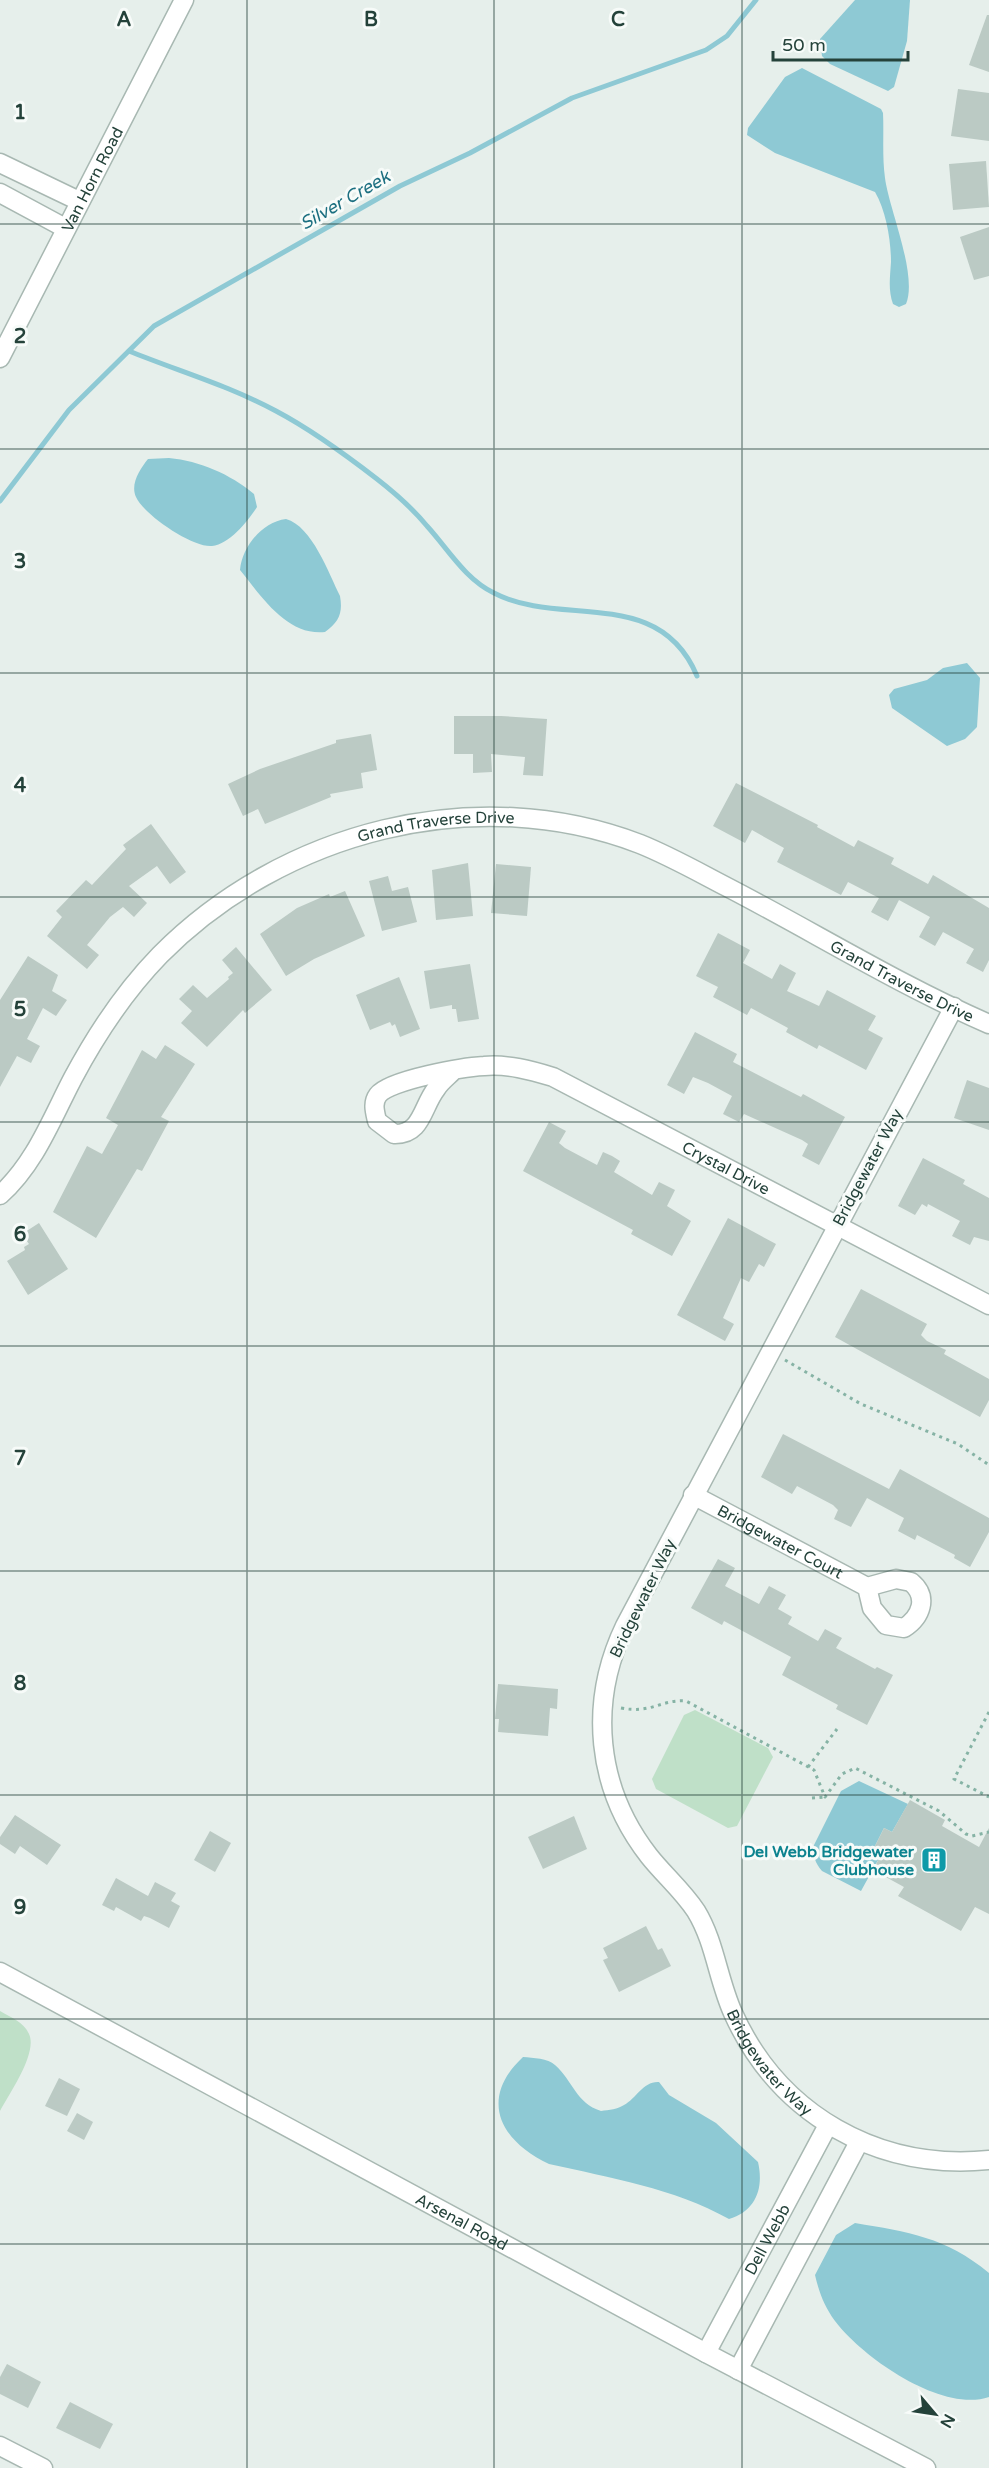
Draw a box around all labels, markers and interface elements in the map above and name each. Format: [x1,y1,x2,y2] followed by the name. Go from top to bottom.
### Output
[117,8,132,32] text: A
[364,8,378,32] text: B
[611,8,625,32] text: C
[773,24,908,62] scale bar
[782,34,826,56] text: 50 m
[14,101,26,125] text: 1
[58,124,128,235] street label: Van Horn Road
[296,165,395,235] water label: Silver Creek
[14,325,26,349] text: 2
[14,550,26,574] text: 3
[14,774,27,798] text: 4
[355,808,515,847] street label: Grand Traverse Drive
[826,936,977,1027] street label: Grand Traverse Drive
[14,998,26,1022] text: 5
[829,1105,907,1230] street label: Bridgewater Way
[679,1137,773,1200] street label: Crystal Drive
[14,1223,26,1247] text: 6
[14,1447,26,1471] text: 7
[714,1501,846,1584] street label: Bridgewater Court
[605,1535,681,1661] street label: Bridgewater Way
[14,1672,26,1696] text: 8
[743,1842,915,1880] place label: Del Webb Bridgewater Clubhouse
[919,1845,949,1875] building icon: Del Webb Bridgewater Clubhouse
[14,1896,26,1920] text: 9
[722,2006,816,2121] street label: Bridgewater Way
[412,2189,511,2255] street label: Arsenal Road
[741,2201,795,2279] street label: Dell Webb
[905,2384,965,2444] north arrow
[935,2410,959,2431] text: N

